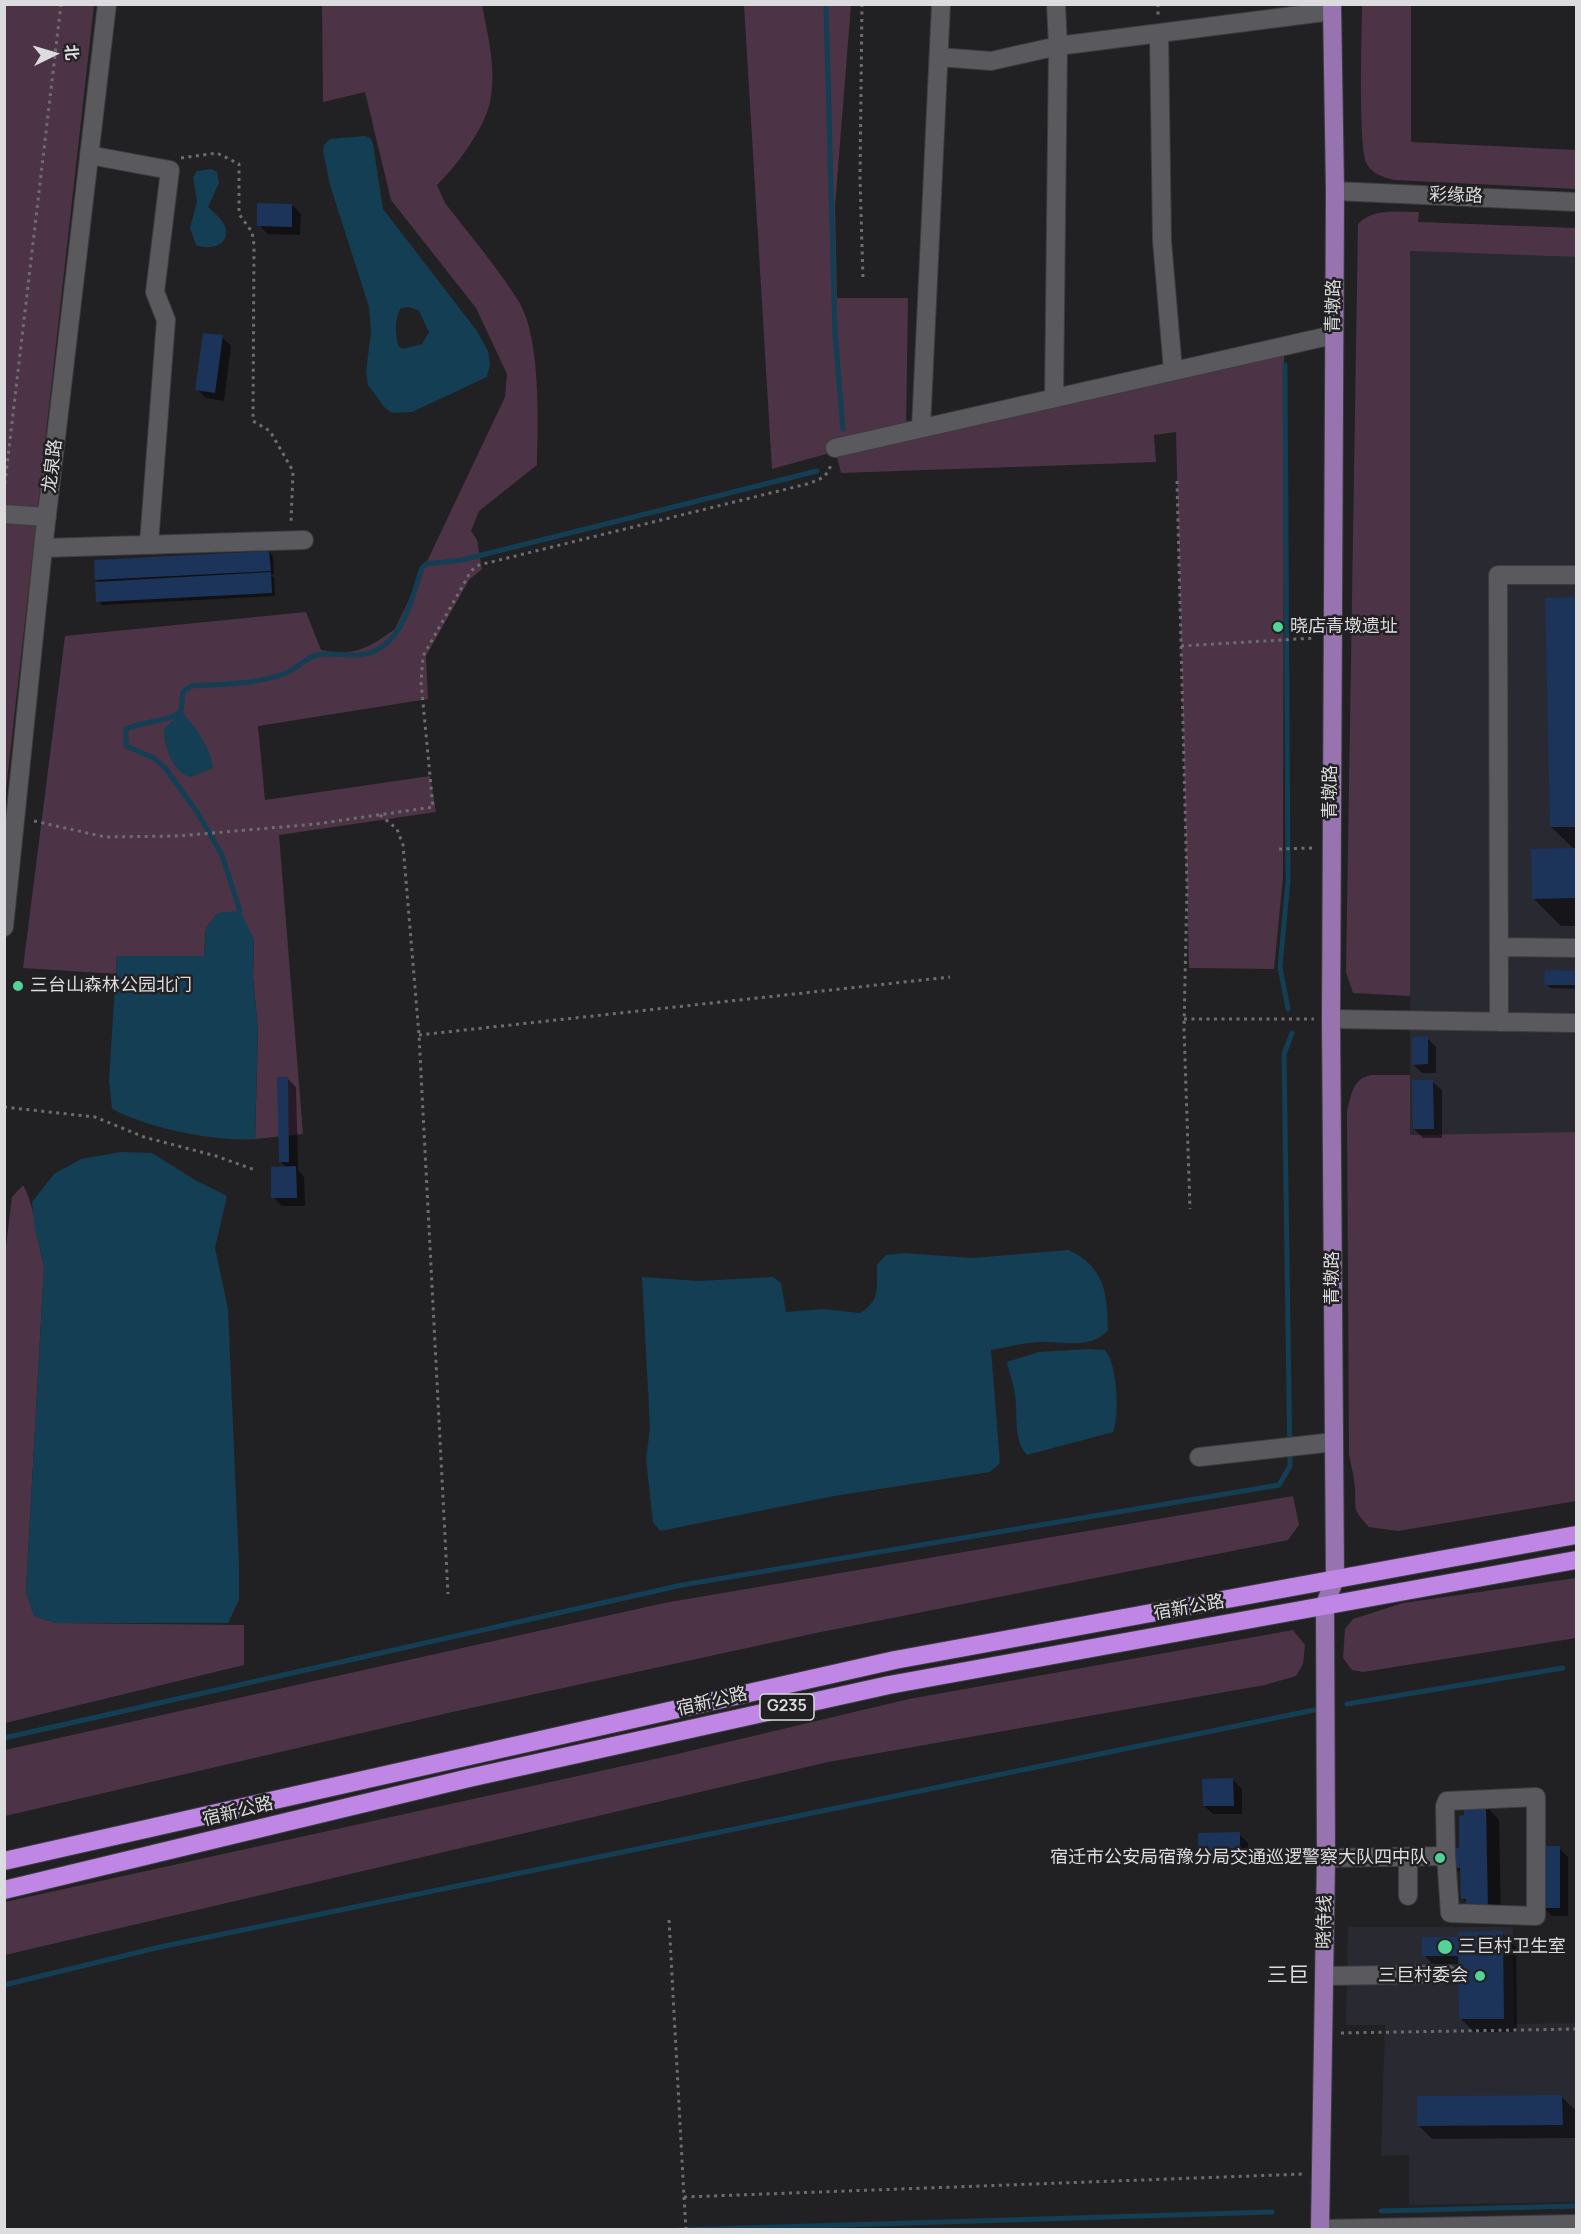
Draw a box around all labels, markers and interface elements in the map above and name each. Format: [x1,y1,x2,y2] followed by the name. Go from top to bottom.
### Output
[24,24,84,84] north arrow
[60,43,84,61] text: 北
[1429,184,1483,208] street label: 彩缘路
[1323,279,1345,333] street label: 青墩路
[39,438,67,494] street label: 龙泉路
[1290,616,1398,638] place label: 晓店青墩遗址
[1271,620,1285,634] marker: 晓店青墩遗址
[1320,765,1342,819] street label: 青墩路
[30,975,192,997] place label: 三台山森林公园北门
[11,979,25,993] marker: 三台山森林公园北门
[1322,1251,1344,1305] street label: 青墩路
[1152,1591,1226,1625] street label: 宿新公路
[674,1683,750,1721] street label: 宿新公路
[760,1694,814,1720] road number: G235
[200,1793,276,1831] street label: 宿新公路
[1050,1847,1428,1869] place label: 宿迁市公安局宿豫分局交通巡逻警察大队四中队
[1433,1851,1447,1865] marker: 宿迁市公安局宿豫分局交通巡逻警察大队四中队
[1314,1895,1336,1949] street label: 晓侍线
[1458,1936,1566,1958] place label: 三巨村卫生室
[1436,1938,1454,1956] marker: 三巨村卫生室
[1267,1963,1309,1989] district label: 三巨
[1378,1965,1468,1987] place label: 三巨村委会
[1473,1969,1487,1983] marker: 三巨村委会

